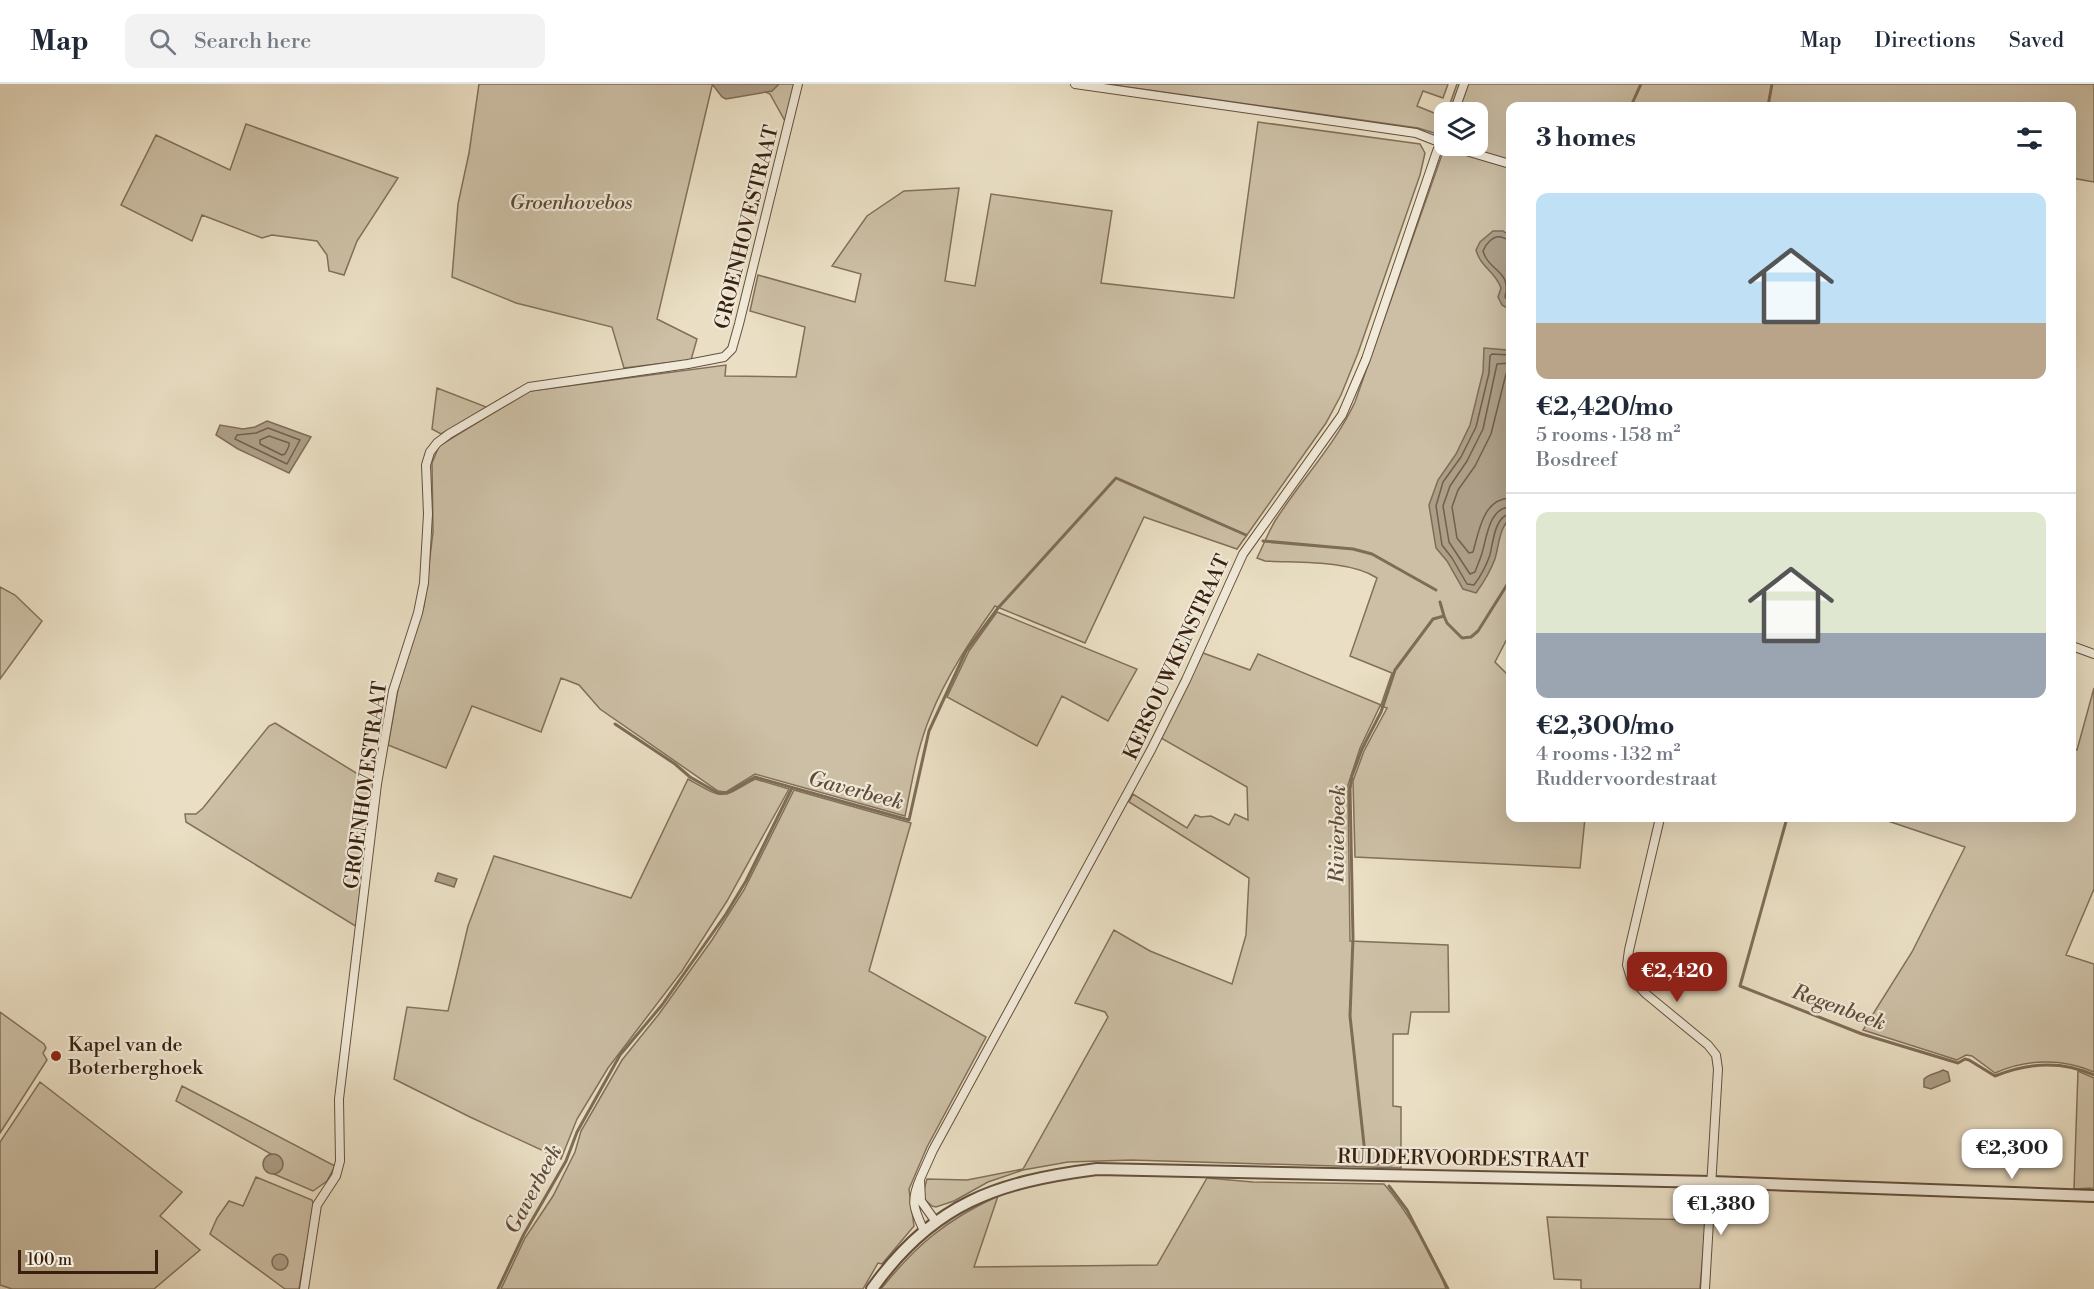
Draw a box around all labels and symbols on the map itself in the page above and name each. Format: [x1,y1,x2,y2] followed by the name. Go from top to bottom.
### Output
[710,123,785,332] street label: GROENHOVESTRAAT
[509,191,633,216] park label: Groenhovebos
[1119,551,1236,764] street label: KERSOUWKENSTRAAT
[340,680,393,891] street label: GROENHOVESTRAAT
[805,766,906,816] water label: Gaverbeek
[1324,785,1352,884] water label: Rivierbeek
[1628,952,1726,1003] pin: €2,420
[1787,979,1889,1037] water label: Regenbeek
[67,1033,204,1081] place label: Kapel van de Boterberghoek
[49,1049,63,1063] marker: Kapel van de Boterberghoek
[1963,1129,2061,1180] pin: €2,300
[500,1140,568,1239] water label: Gaverbeek
[1337,1145,1589,1174] street label: RUDDERVOORDESTRAAT
[1672,1185,1770,1236] pin: €1,380
[18,1247,158,1274] scale bar

